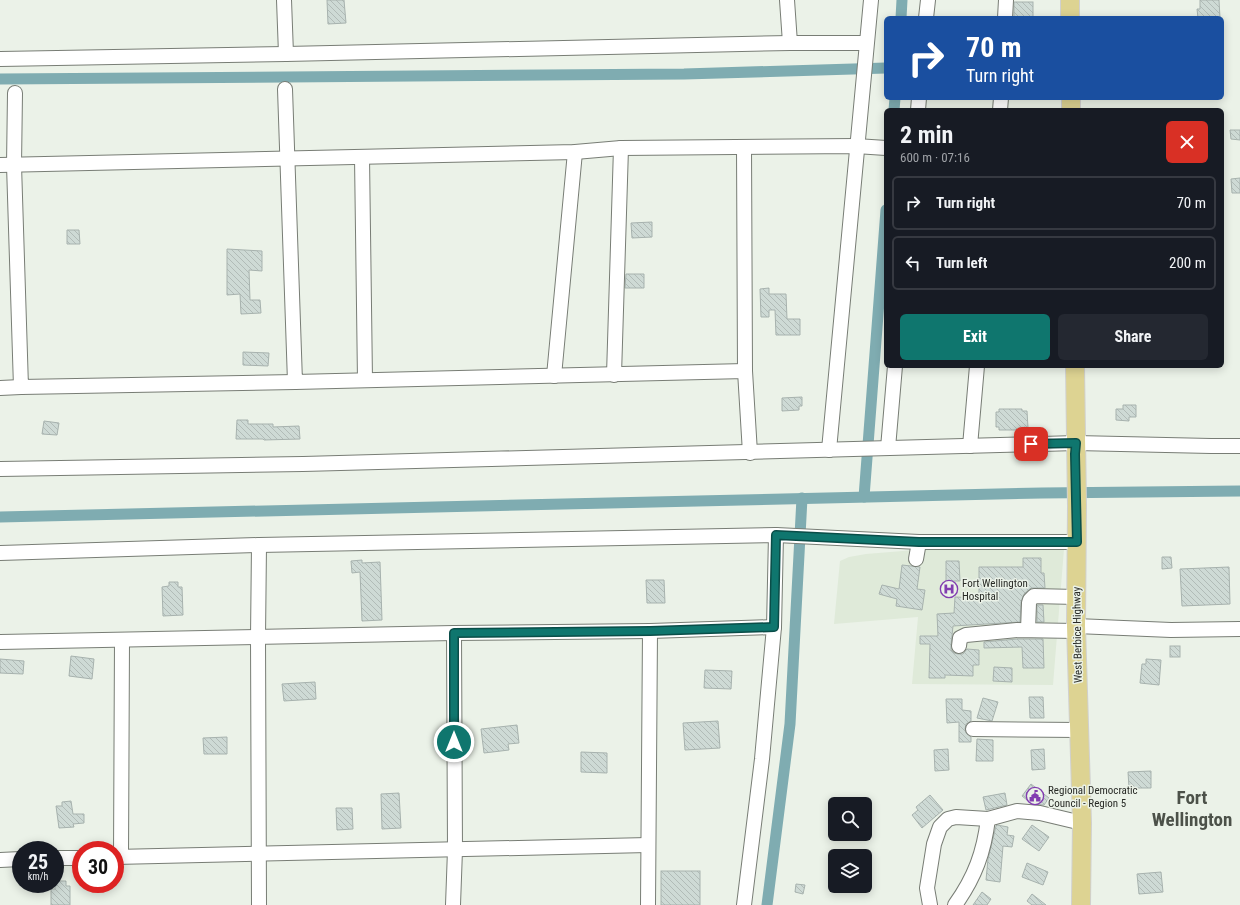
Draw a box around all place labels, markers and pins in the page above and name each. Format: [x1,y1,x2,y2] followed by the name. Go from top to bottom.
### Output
[1014,427,1048,461] pin
[962,577,1028,603] place label: Fort Wellington Hospital
[939,579,959,599] hospital icon: Fort Wellington Hospital
[1048,784,1138,810] place label: Regional Democratic Council - Region 5
[1025,786,1045,806] public building icon: Regional Democratic Council - Region 5

